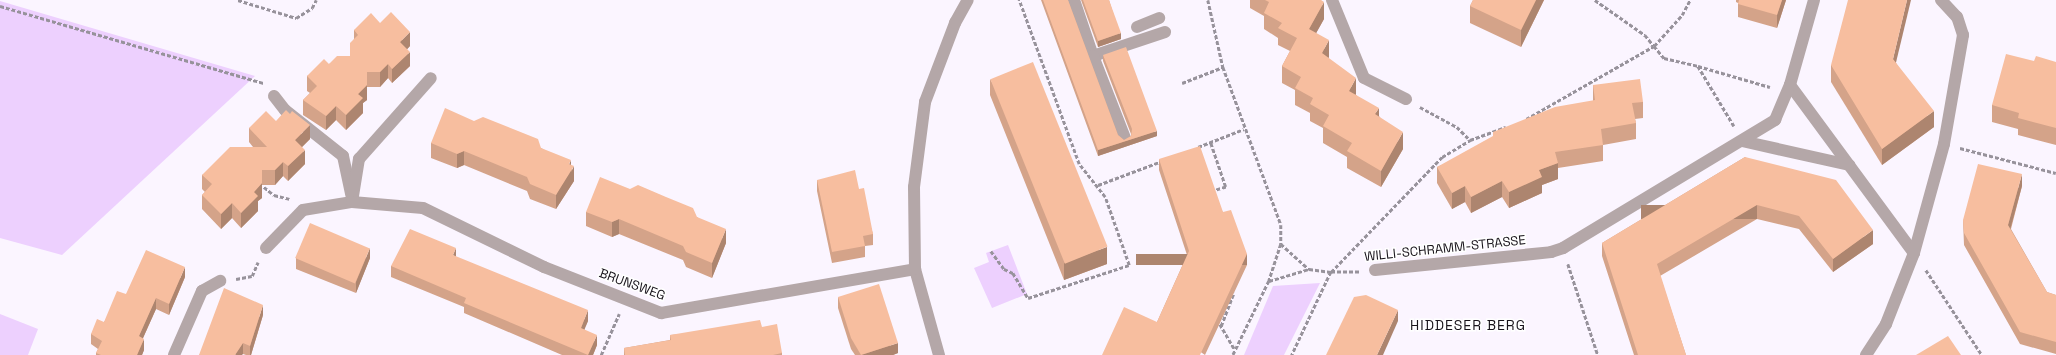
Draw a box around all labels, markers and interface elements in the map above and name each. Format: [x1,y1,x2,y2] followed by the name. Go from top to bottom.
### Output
[1363,233,1527,265] street label: WILLI-SCHRAMM-STRASSE
[597,266,667,304] street label: BRUNSWEG
[1410,317,1526,333] district label: HIDDESER BERG

